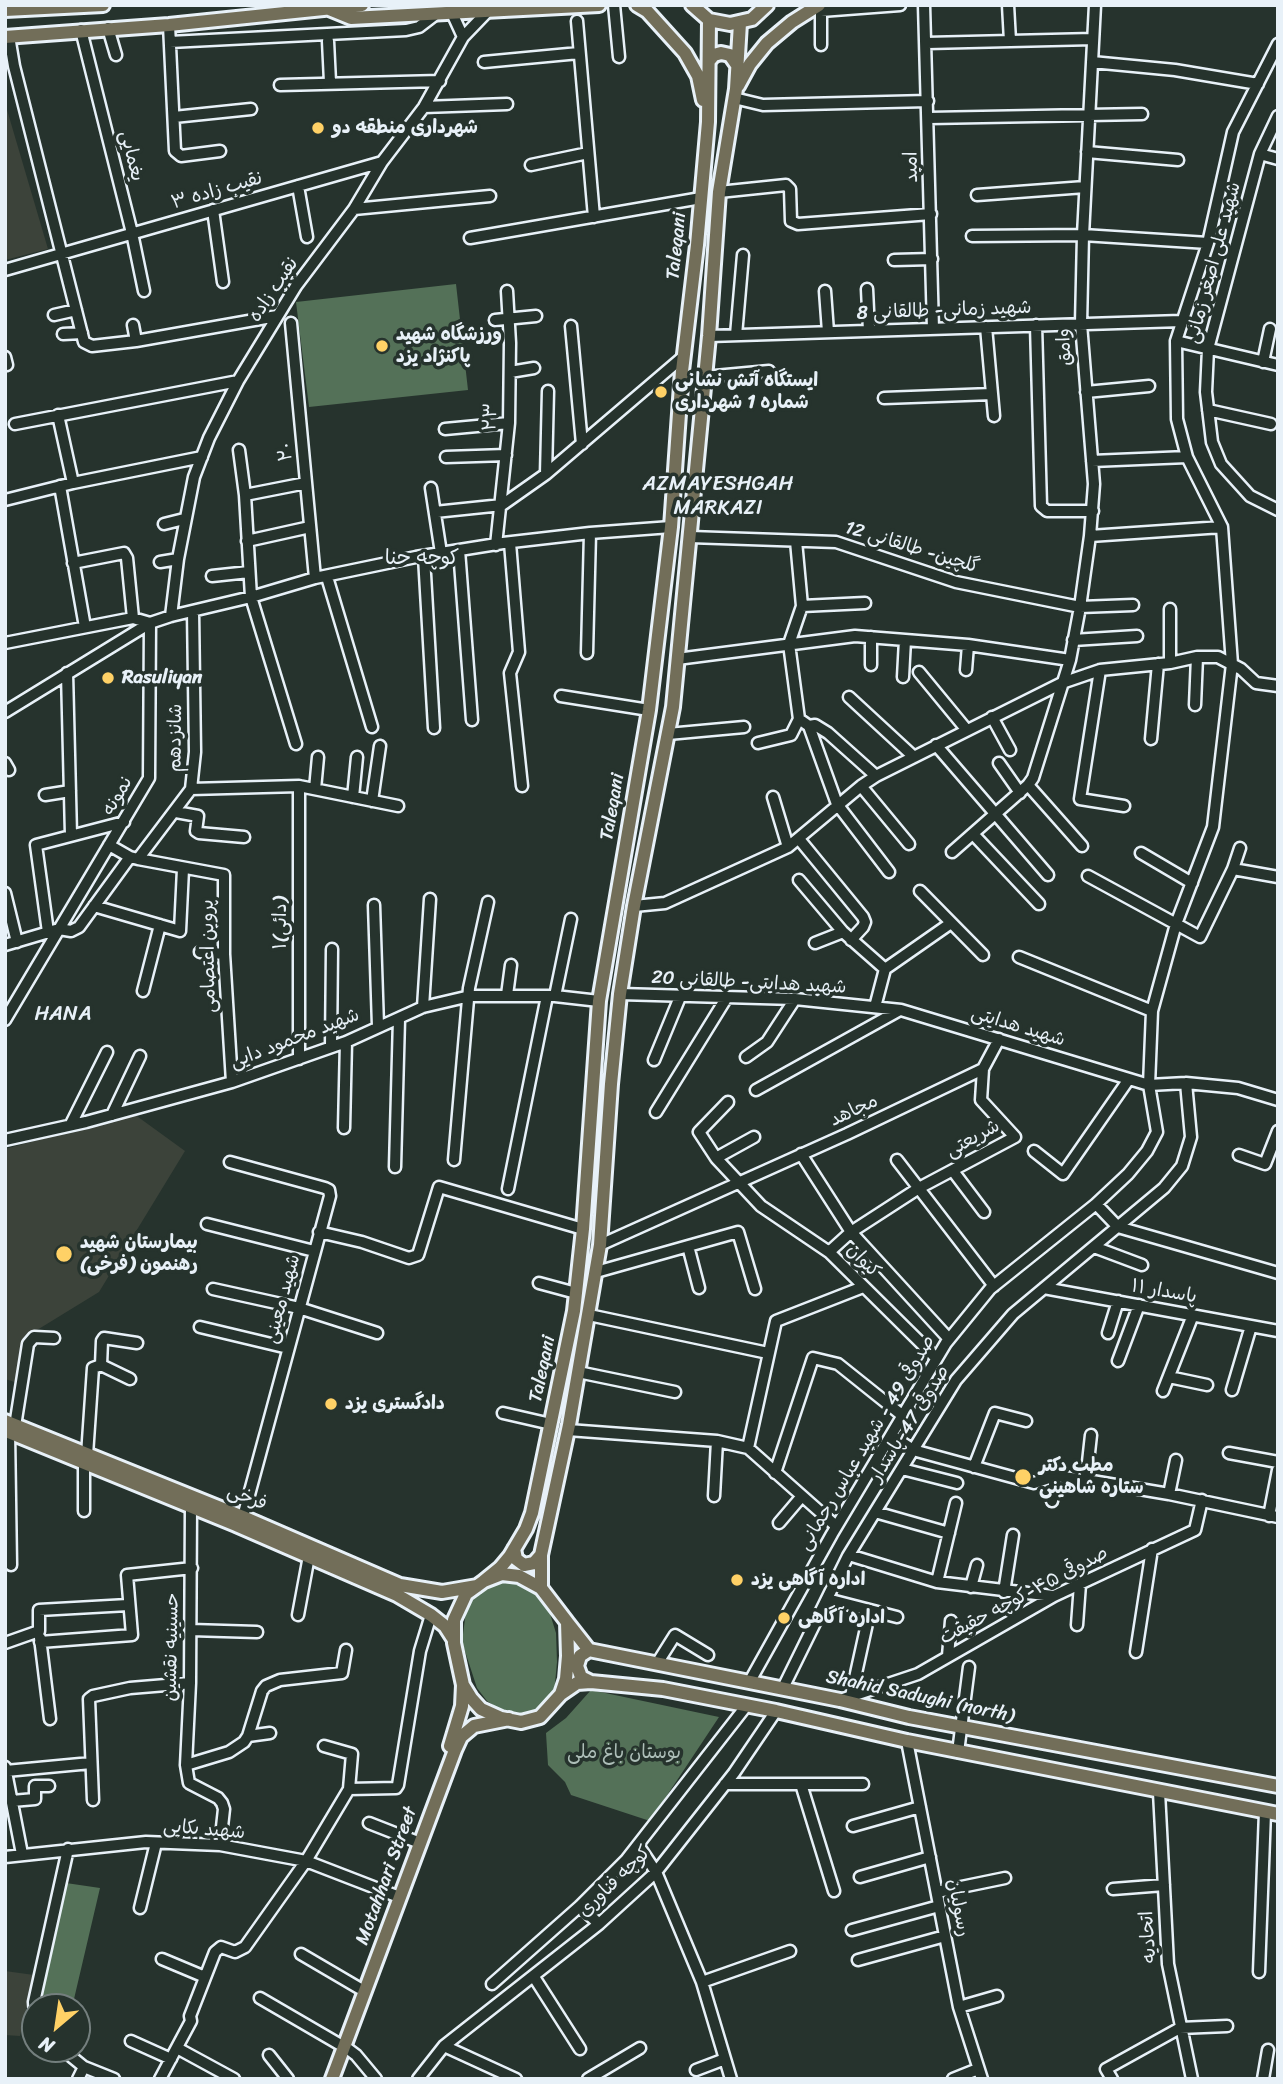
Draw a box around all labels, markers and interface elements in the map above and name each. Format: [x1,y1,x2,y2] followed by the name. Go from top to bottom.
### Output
[332,117,478,139] place label: شهرداری منطقه دو
[310,120,326,136] marker: شهرداری منطقه دو
[114,128,148,184] street label: یغمایی
[900,151,924,183] street label: امید
[169,167,265,215] street label: نقیب زاده ۳
[1181,180,1247,346] street label: شهید علی اصغر زمانی
[662,211,692,281] street label: Taleqani
[244,253,304,327] street label: نقیب زاده
[856,297,1032,325] street label: شهید زمانی- طالقانی 8
[396,324,502,368] place label: ورزشگاه شهید پاکنژاد یزد
[1053,328,1077,366] street label: وامق
[374,338,390,354] marker: ورزشگاه شهید پاکنژاد یزد
[675,370,818,414] place label: ایستگاه آتش نشانی شماره 1 شهرداری
[653,384,669,400] marker: ایستگاه آتش نشانی شماره 1 شهرداری
[479,402,503,432] street label: ۲۳
[274,442,298,462] street label: ۲۰
[633,472,803,522] district label: AZMAYESHGAH MARKAZI
[842,517,982,579] street label: گلچین- طالقانی 12
[385,546,459,572] district label: کوچه حنا
[122,667,202,689] place label: Rasuliyan
[100,670,116,686] marker: Rasuliyan
[164,704,188,772] street label: شانزدهم
[97,772,139,820] street label: نمونه
[596,772,630,842] street label: Taleqani
[270,897,292,949] street label: ۱(دائی)
[197,899,221,1013] street label: پروین اعتصامی
[651,967,847,999] street label: شهید هدایتی- طالقانی 20
[31,1002,95,1028] district label: HANA
[968,1002,1068,1052] street label: شهید هدایتی
[227,1004,363,1074] street label: شهید محمود دایی
[826,1090,882,1132] street label: مجاهد
[942,1115,1004,1163] street label: شریعتی
[80,1232,198,1276] place label: بیمارستان شهید رهنمون (فرخی)
[841,1239,885,1283] street label: کیوان
[54,1244,74,1264] marker: بیمارستان شهید رهنمون (فرخی)
[260,1252,306,1346] street label: شهید معینی
[1129,1275,1199,1309] street label: پاسدار ۱۱
[794,1331,940,1555] street label: صدوقی 49 - شهید عباس رحمانی
[525,1333,561,1405] street label: Taleqani
[865,1361,955,1487] street label: صدوقی 47-پاسدار
[345,1393,445,1415] place label: دادگستری یزد
[323,1396,339,1412] marker: دادگستری یزد
[1039,1455,1144,1499] place label: مطب دکتر ستاره شاهینی
[1013,1467,1033,1487] marker: مطب دکتر ستاره شاهینی
[224,1480,270,1516] street label: فرخی
[936,1542,1112,1650] street label: صدوقی ۴۵-کوچه حقیقت
[751,1569,865,1591] place label: اداره آگاهی یزد
[729,1572,745,1588] marker: اداره آگاهی یزد
[160,1592,184,1702] street label: حسینیه نقشین
[798,1607,885,1629] place label: اداره آگاهی
[776,1610,792,1626] marker: اداره آگاهی
[824,1666,1016,1728] street label: Shahid Sadughi (north)
[567,1742,681,1764] park label: بوستان باغ ملی
[351,1804,423,1948] street label: Motahhari Street
[162,1815,246,1845] street label: شهید بکایی
[574,1842,656,1922] street label: کوچه فناوری
[941,1877,975,1939] street label: رسولیان
[1136,1910,1162,1964] street label: اتحادیه
[21,1993,91,2063] north arrow
[33,2027,60,2063] text: N

